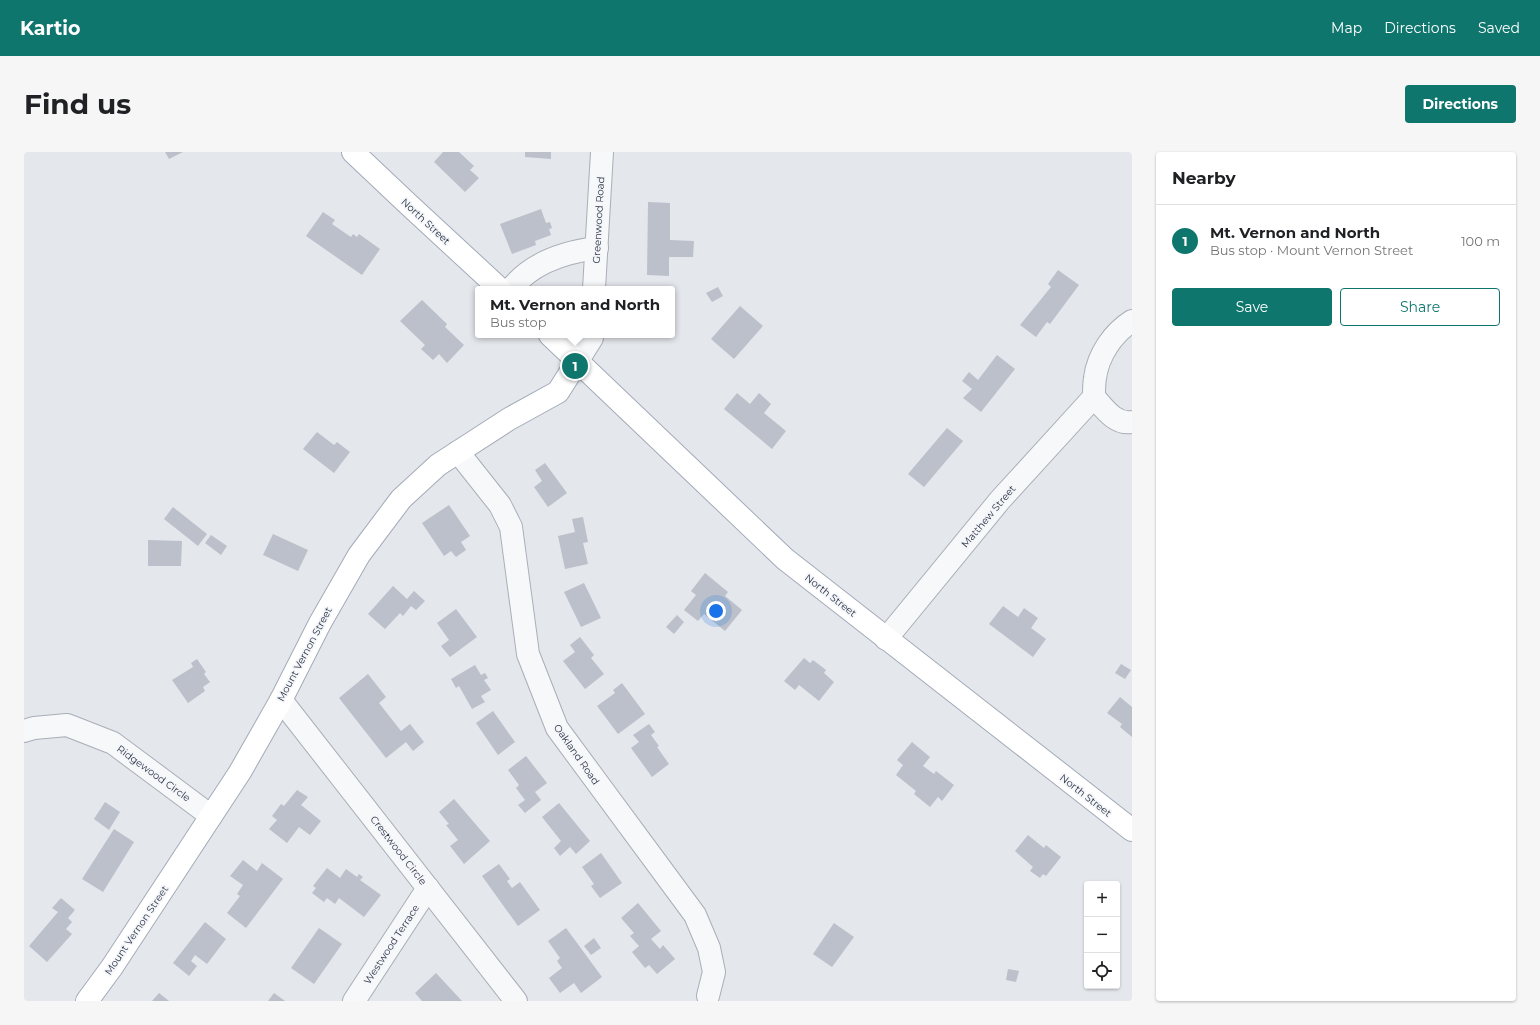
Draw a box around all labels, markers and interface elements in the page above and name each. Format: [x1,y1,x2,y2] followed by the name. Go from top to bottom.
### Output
[20,17,80,40] text: Kartio
[1331,19,1362,37] text: Map
[1384,19,1456,37] text: Directions
[1478,19,1520,37] text: Saved
[1405,85,1516,123] button: Directions
[24,87,131,121] text: Find us
[1172,168,1236,188] text: Nearby
[590,176,607,264] street label: Greenwood Road
[398,195,453,247] street label: North Street
[1210,223,1380,242] text: Mt. Vernon and North
[1182,233,1188,249] text: 1
[1461,233,1500,249] text: 100 m
[1210,242,1413,258] text: Bus stop · Mount Vernon Street
[475,286,675,338] popup
[1172,288,1332,326] button: Save
[1340,288,1500,326] button: Share
[490,295,660,314] text: Mt. Vernon and North
[490,314,547,330] text: Bus stop
[562,351,588,381] pin: 1
[958,482,1018,550] street label: Matthew Street
[802,571,859,620] street label: North Street
[706,601,726,621] your location
[274,605,335,704] street label: Mount Vernon Street
[551,721,602,787] street label: Oakland Road
[114,742,193,805] street label: Ridgewood Circle
[1057,771,1114,820] street label: North Street
[368,813,430,888] street label: Crestwood Circle
[1084,881,1120,989] map controls
[1084,881,1120,917] button: +
[102,883,171,977] street label: Mount Vernon Street
[361,902,422,987] street label: Westwood Terrace
[1084,917,1120,953] button: −
[1084,953,1120,989] button: locate

